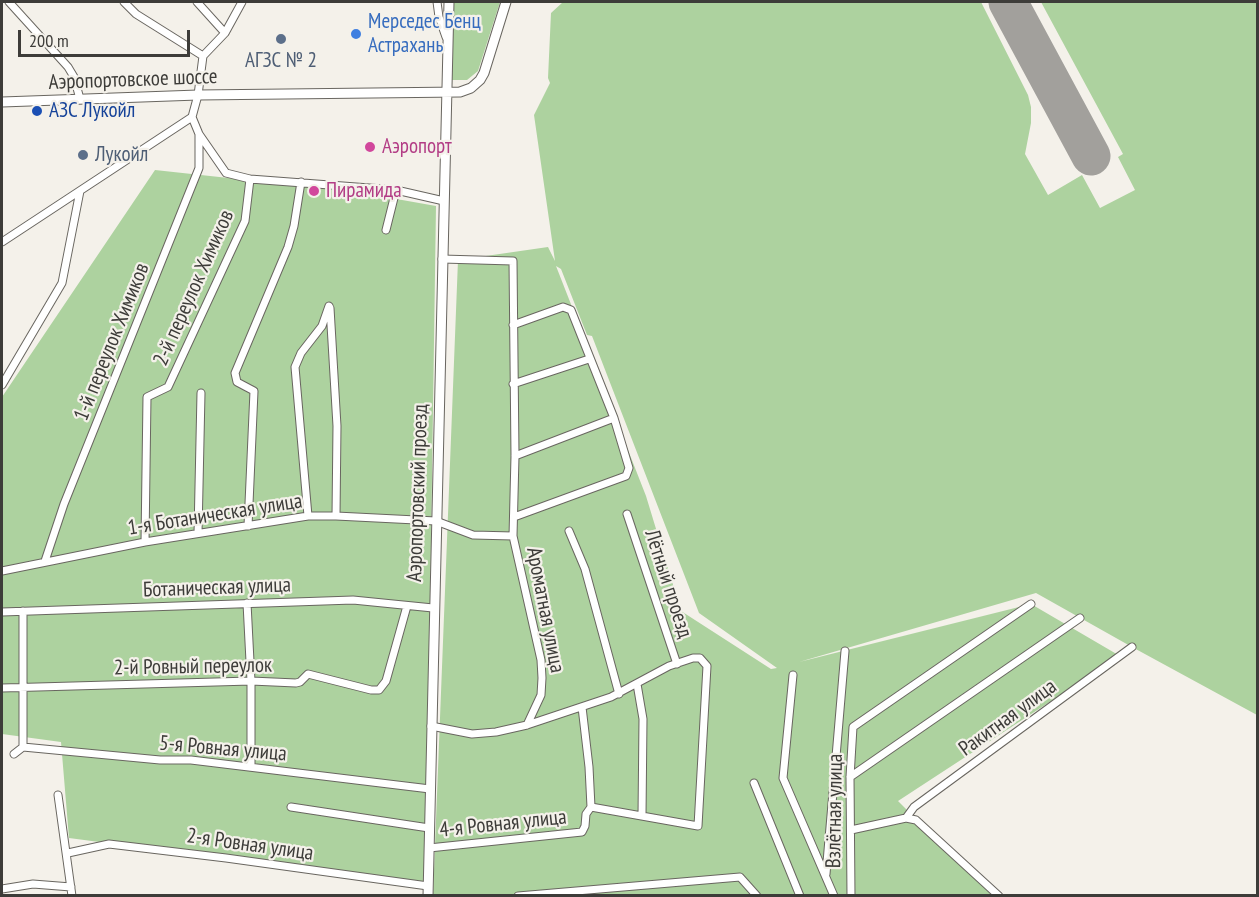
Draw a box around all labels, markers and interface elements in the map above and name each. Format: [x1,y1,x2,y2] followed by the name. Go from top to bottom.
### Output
[368,9,481,59] place label: Мерседес Бенц Астрахань
[21,18,194,56] scale bar
[349,27,363,41] marker: Мерседес Бенц Астрахань
[29,29,69,52] text: 200 m
[274,32,288,46] marker: АГЗС № 2
[245,48,317,74] place label: АГЗС № 2
[48,64,218,96] street label: Аэропортовское шоссе
[49,98,135,124] place label: АЗС Лукойл
[30,104,44,118] marker: АЗС Лукойл
[382,134,452,160] place label: Аэропорт
[363,140,377,154] marker: Аэропорт
[95,142,148,168] place label: Лукойл
[76,148,90,162] marker: Лукойл
[326,178,402,204] place label: Пирамида
[307,184,321,198] marker: Пирамида
[148,206,240,370] street label: 2-й переулок Химиков
[69,260,155,424] street label: 1-й переулок Химиков
[402,404,434,582] street label: Аэропортовский проезд
[126,489,304,541] street label: 1-я Ботаническая улица
[639,527,697,641] street label: Лётный проезд
[520,545,570,675] street label: Ароматная улица
[143,573,291,603] street label: Ботаническая улица
[114,653,272,681] street label: 2-й Ровный переулок
[954,674,1062,762] street label: Ракитная улица
[158,731,288,767] street label: 5-я Ровная улица
[821,754,849,868] street label: Взлётная улица
[438,805,568,843] street label: 4-я Ровная улица
[185,824,315,866] street label: 2-я Ровная улица

